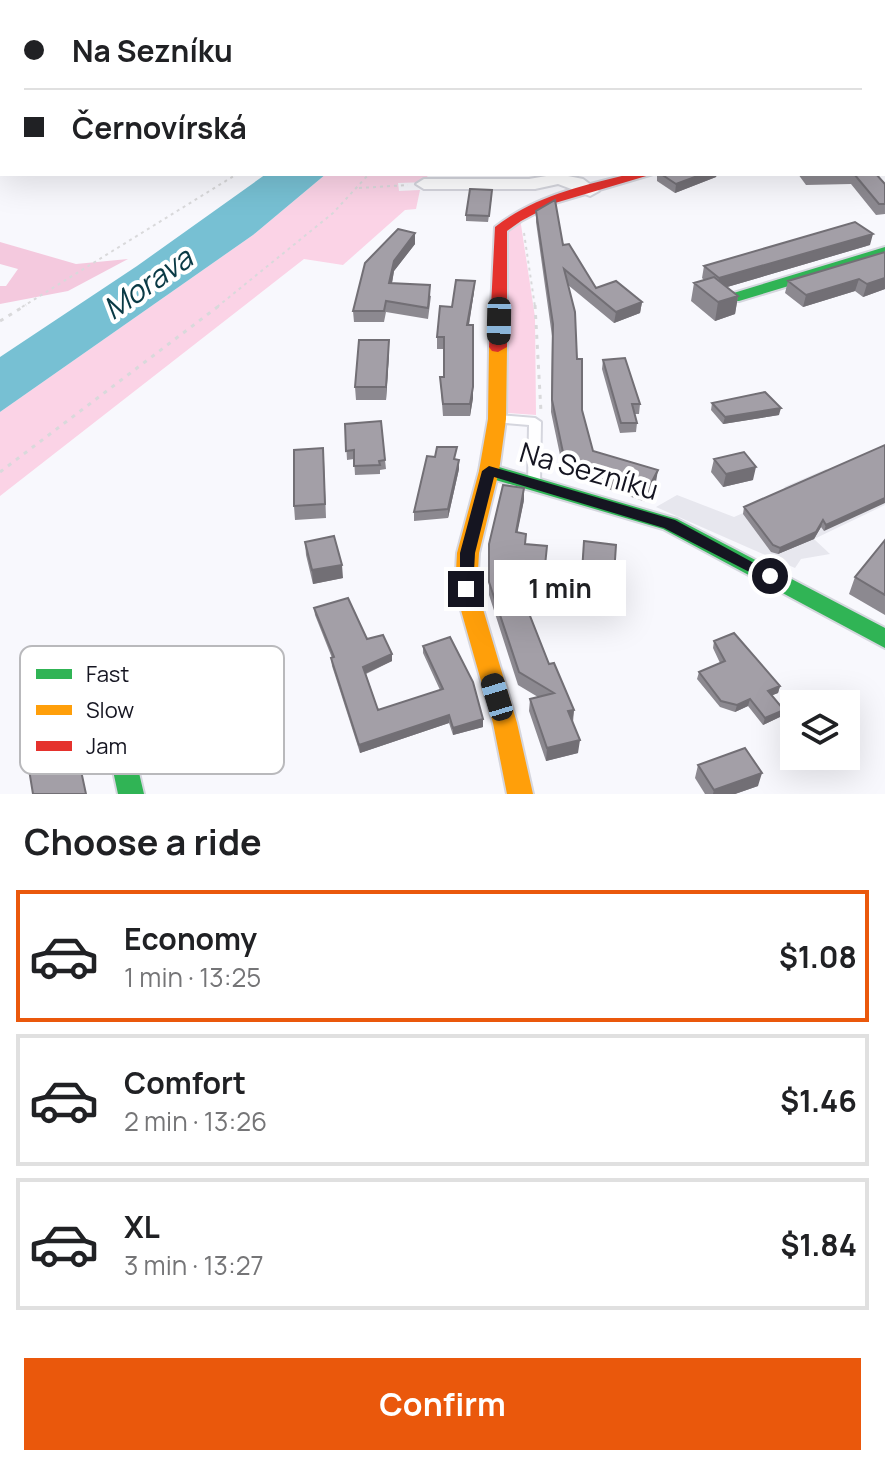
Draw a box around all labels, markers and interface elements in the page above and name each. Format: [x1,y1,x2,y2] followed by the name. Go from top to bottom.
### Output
[72,30,233,71] text: Na Sezníku
[72,107,247,148] text: Černovírská
[94,236,201,328] water label: Morava
[487,297,511,345] car
[516,432,663,508] street label: Na Sezníku
[752,558,788,594] route start
[494,561,626,617] callout: 1 min
[528,570,592,606] text: 1 min
[448,571,484,607] route end
[20,646,284,774] legend
[86,659,129,689] text: Fast
[479,671,515,723] car
[780,690,860,770] map controls
[780,690,860,770] button: layers
[86,695,134,725] text: Slow
[86,731,127,761] text: Jam
[24,817,262,866] text: Choose a ride
[124,918,257,959] text: Economy
[28,920,100,992] icon: car
[779,936,857,977] text: $1.08
[124,959,261,995] text: 1 min · 13:25
[124,1062,246,1103] text: Comfort
[28,1064,100,1136] icon: car
[780,1080,857,1121] text: $1.46
[124,1103,267,1139] text: 2 min · 13:26
[124,1206,160,1247] text: XL
[28,1208,100,1280] icon: car
[780,1224,857,1265] text: $1.84
[124,1247,264,1283] text: 3 min · 13:27
[24,1358,861,1450] button: Confirm

